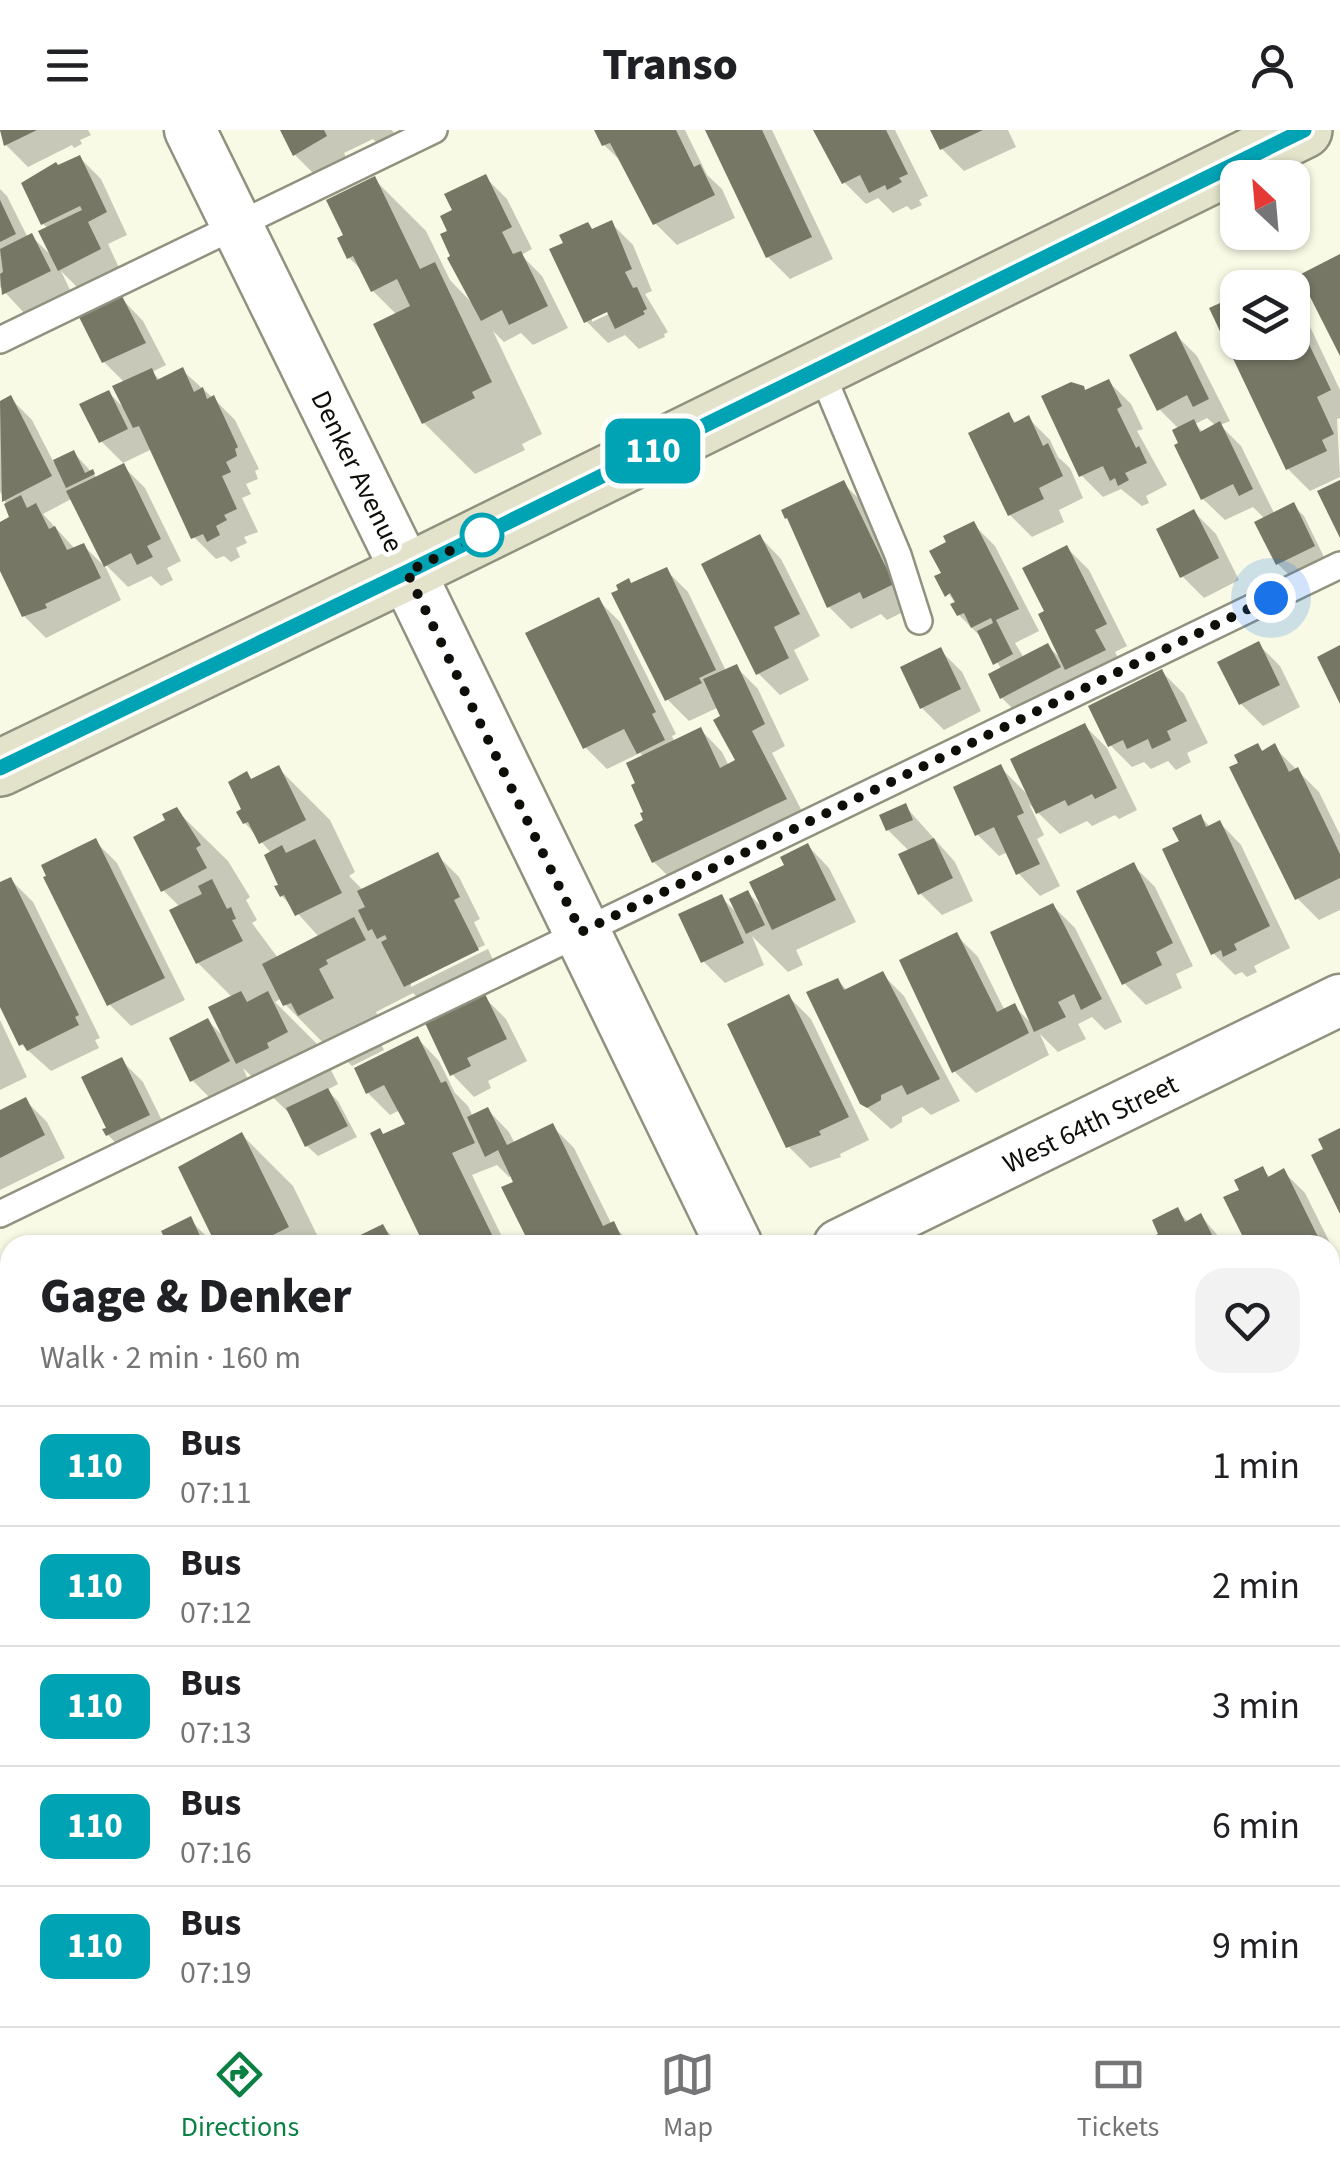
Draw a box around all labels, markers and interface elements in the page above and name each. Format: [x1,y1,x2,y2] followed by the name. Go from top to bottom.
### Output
[602,33,738,97] text: Transo
[40,38,95,93] icon: menu
[1245,38,1300,93] icon: person
[1220,160,1310,250] north arrow
[1220,160,1310,360] map controls
[1220,270,1310,360] button: layers
[301,384,413,559] street label: Denker Avenue
[596,418,710,484] line badge: 110
[625,426,681,476] text: 110
[461,514,503,556] unlabelled marker
[1246,573,1296,623] your location
[996,1064,1185,1184] street label: West 64th Street
[40,1263,352,1331] text: Gage & Denker
[1195,1268,1300,1373] button: heart
[40,1335,301,1381] text: Walk · 2 min · 160 m
[180,1416,241,1470] text: Bus
[1212,1439,1300,1493] text: 1 min
[67,1441,123,1491] text: 110
[180,1470,252,1516] text: 07:11
[180,1536,241,1590] text: Bus
[1212,1559,1300,1613] text: 2 min
[67,1561,123,1611] text: 110
[180,1590,252,1636] text: 07:12
[180,1656,241,1710] text: Bus
[1212,1679,1300,1733] text: 3 min
[67,1681,123,1731] text: 110
[180,1710,252,1756] text: 07:13
[180,1776,241,1830] text: Bus
[1212,1799,1300,1853] text: 6 min
[67,1801,123,1851] text: 110
[180,1830,252,1876] text: 07:16
[180,1896,241,1950] text: Bus
[1212,1919,1300,1973] text: 9 min
[67,1921,123,1971] text: 110
[180,1950,252,1996] text: 07:19
[181,2047,299,2147] tab: Directions
[660,2047,715,2147] tab: Map
[1077,2047,1159,2147] tab: Tickets

